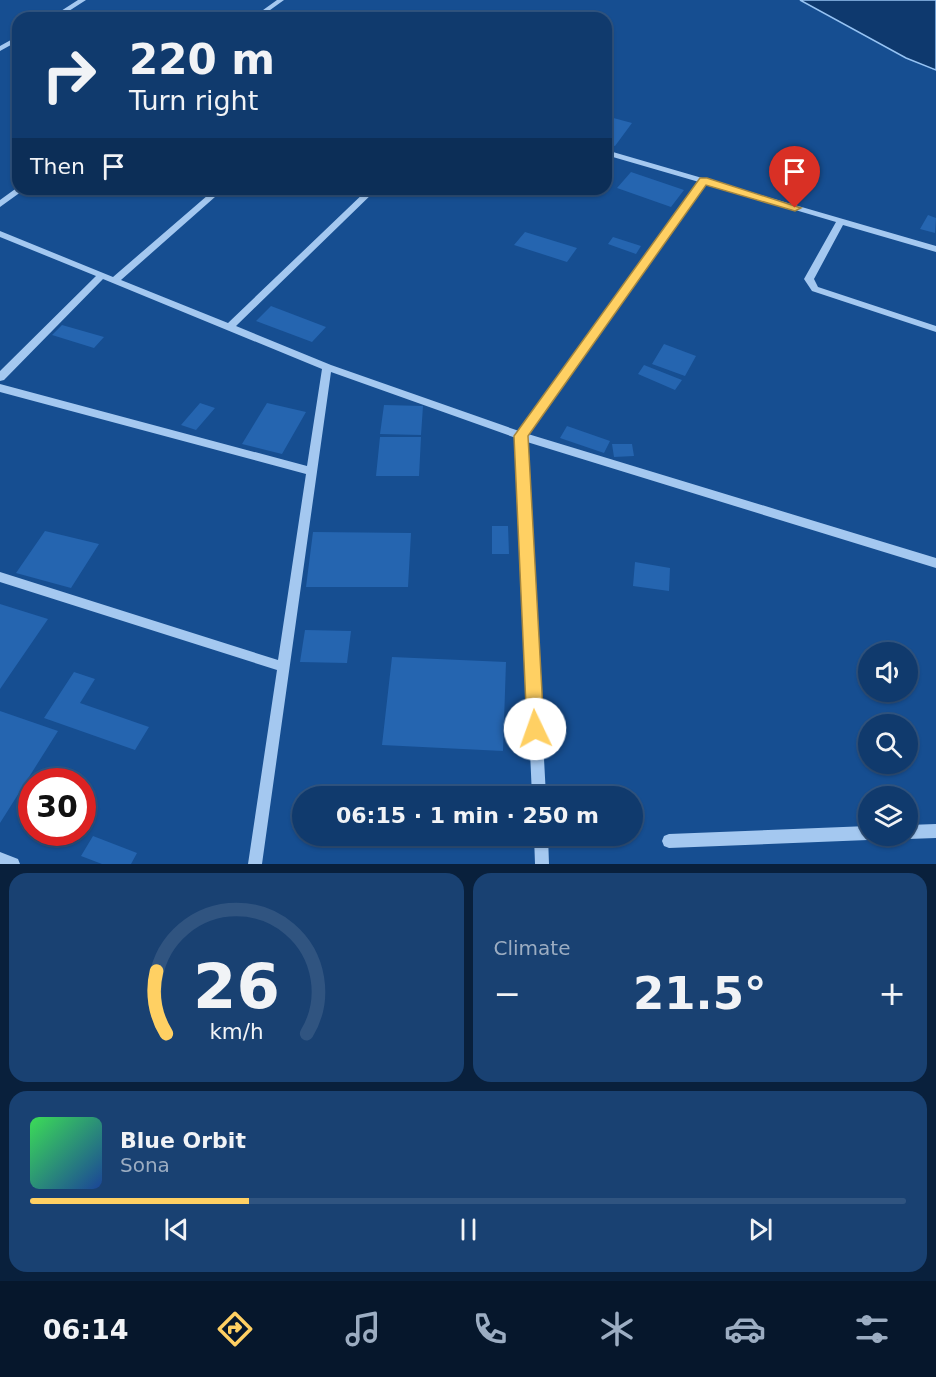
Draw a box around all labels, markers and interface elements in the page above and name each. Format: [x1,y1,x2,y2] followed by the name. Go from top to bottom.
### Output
[129,35,275,84] text: 220 m
[30,36,108,114] icon: right
[129,85,258,116] text: Turn right
[769,146,820,208] pin
[97,150,130,183] icon: arrive
[30,154,85,179] text: Then
[778,155,811,188] icon: arrive
[858,642,918,846] map controls
[858,642,918,702] button: sound
[503,697,567,761] position arrow
[858,714,918,774] button: search
[18,768,96,846] speed limit sign: 30
[858,786,918,846] button: layers
[336,803,599,828] text: 06:15 · 1 min · 250 m
[494,936,570,960] text: Climate
[193,950,280,1023] text: 26
[633,967,767,1020] text: 21.5°
[494,974,521,1013] text: −
[878,974,906,1013] text: +
[209,1020,263,1045] text: km/h
[120,1128,246,1153] text: Blue Orbit
[120,1153,170,1177] text: Sona
[160,1213,193,1246] icon: previous
[452,1213,485,1246] icon: pause
[744,1213,777,1246] icon: next
[214,1308,256,1350] icon: directions
[342,1308,384,1350] icon: music
[469,1308,511,1350] icon: phone
[596,1308,638,1350] icon: climate
[724,1308,766,1350] icon: car
[851,1308,893,1350] icon: filters
[43,1314,129,1345] text: 06:14

